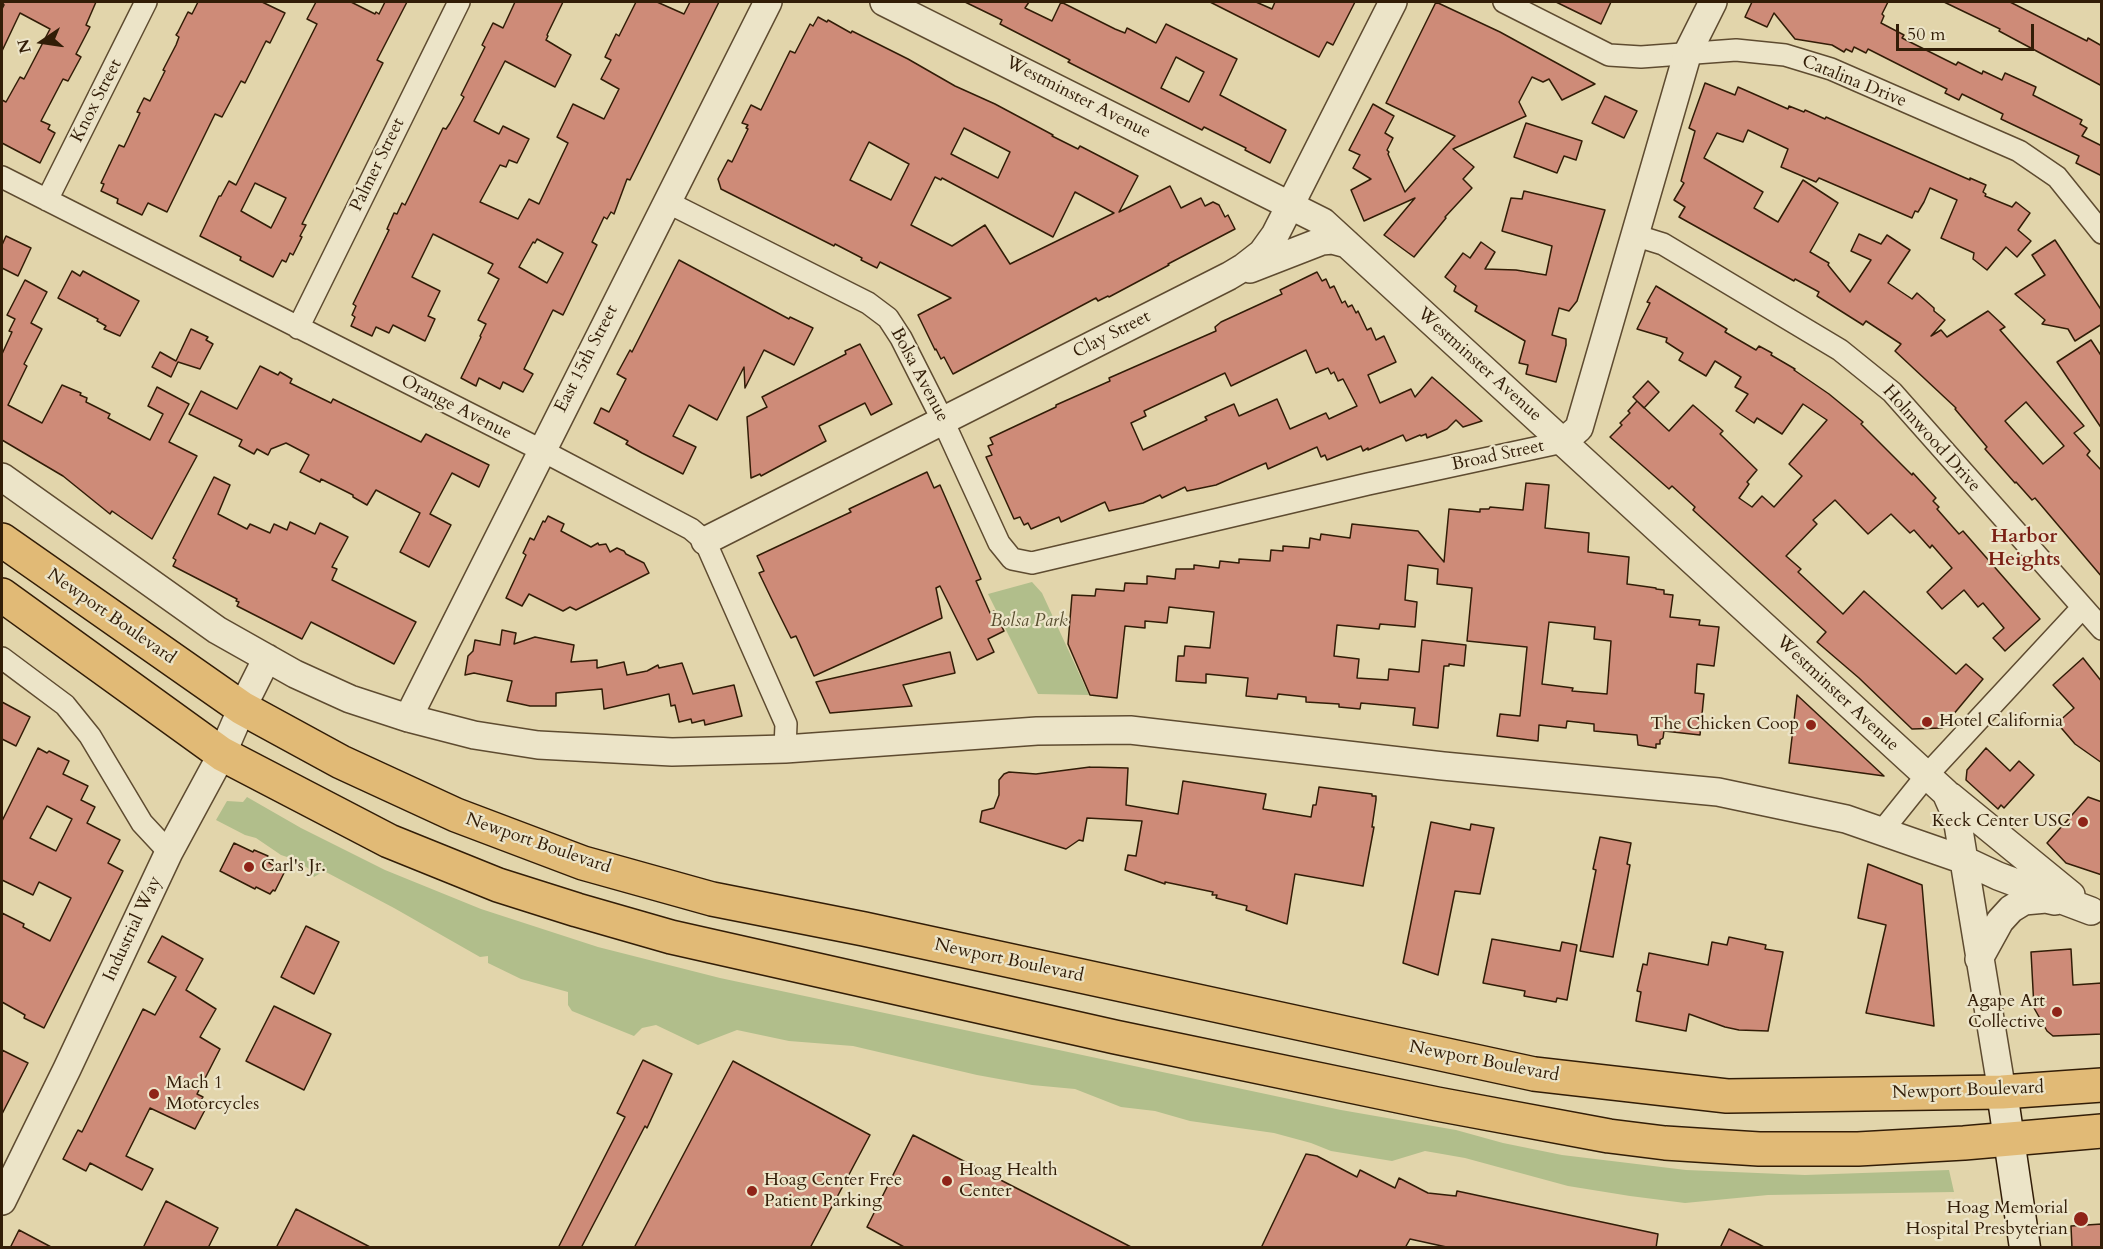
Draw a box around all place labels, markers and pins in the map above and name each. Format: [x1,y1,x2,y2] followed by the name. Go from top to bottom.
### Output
[1939,711,2063,733] place label: Hotel California
[1650,714,1799,736] place label: The Chicken Coop
[1920,715,1934,729] marker: Hotel California
[1804,718,1818,732] marker: The Chicken Coop
[1932,811,2071,833] place label: Keck Center USC
[2076,815,2090,829] marker: Keck Center USC
[261,856,326,878] place label: Carl's Jr.
[242,860,256,874] marker: Carl's Jr.
[1967,991,2045,1034] place label: Agape Art Collective
[2050,1005,2064,1019] marker: Agape Art Collective
[166,1073,259,1116] place label: Mach 1 Motorcycles
[147,1087,161,1101] marker: Mach 1 Motorcycles
[959,1160,1058,1202] place label: Hoag Health Center
[764,1170,902,1212] place label: Hoag Center Free Patient Parking
[940,1174,954,1188] marker: Hoag Health Center
[745,1184,759,1198] marker: Hoag Center Free Patient Parking
[1906,1198,2068,1240] place label: Hoag Memorial Hospital Presbyterian
[2072,1210,2090,1228] marker: Hoag Memorial Hospital Presbyterian

